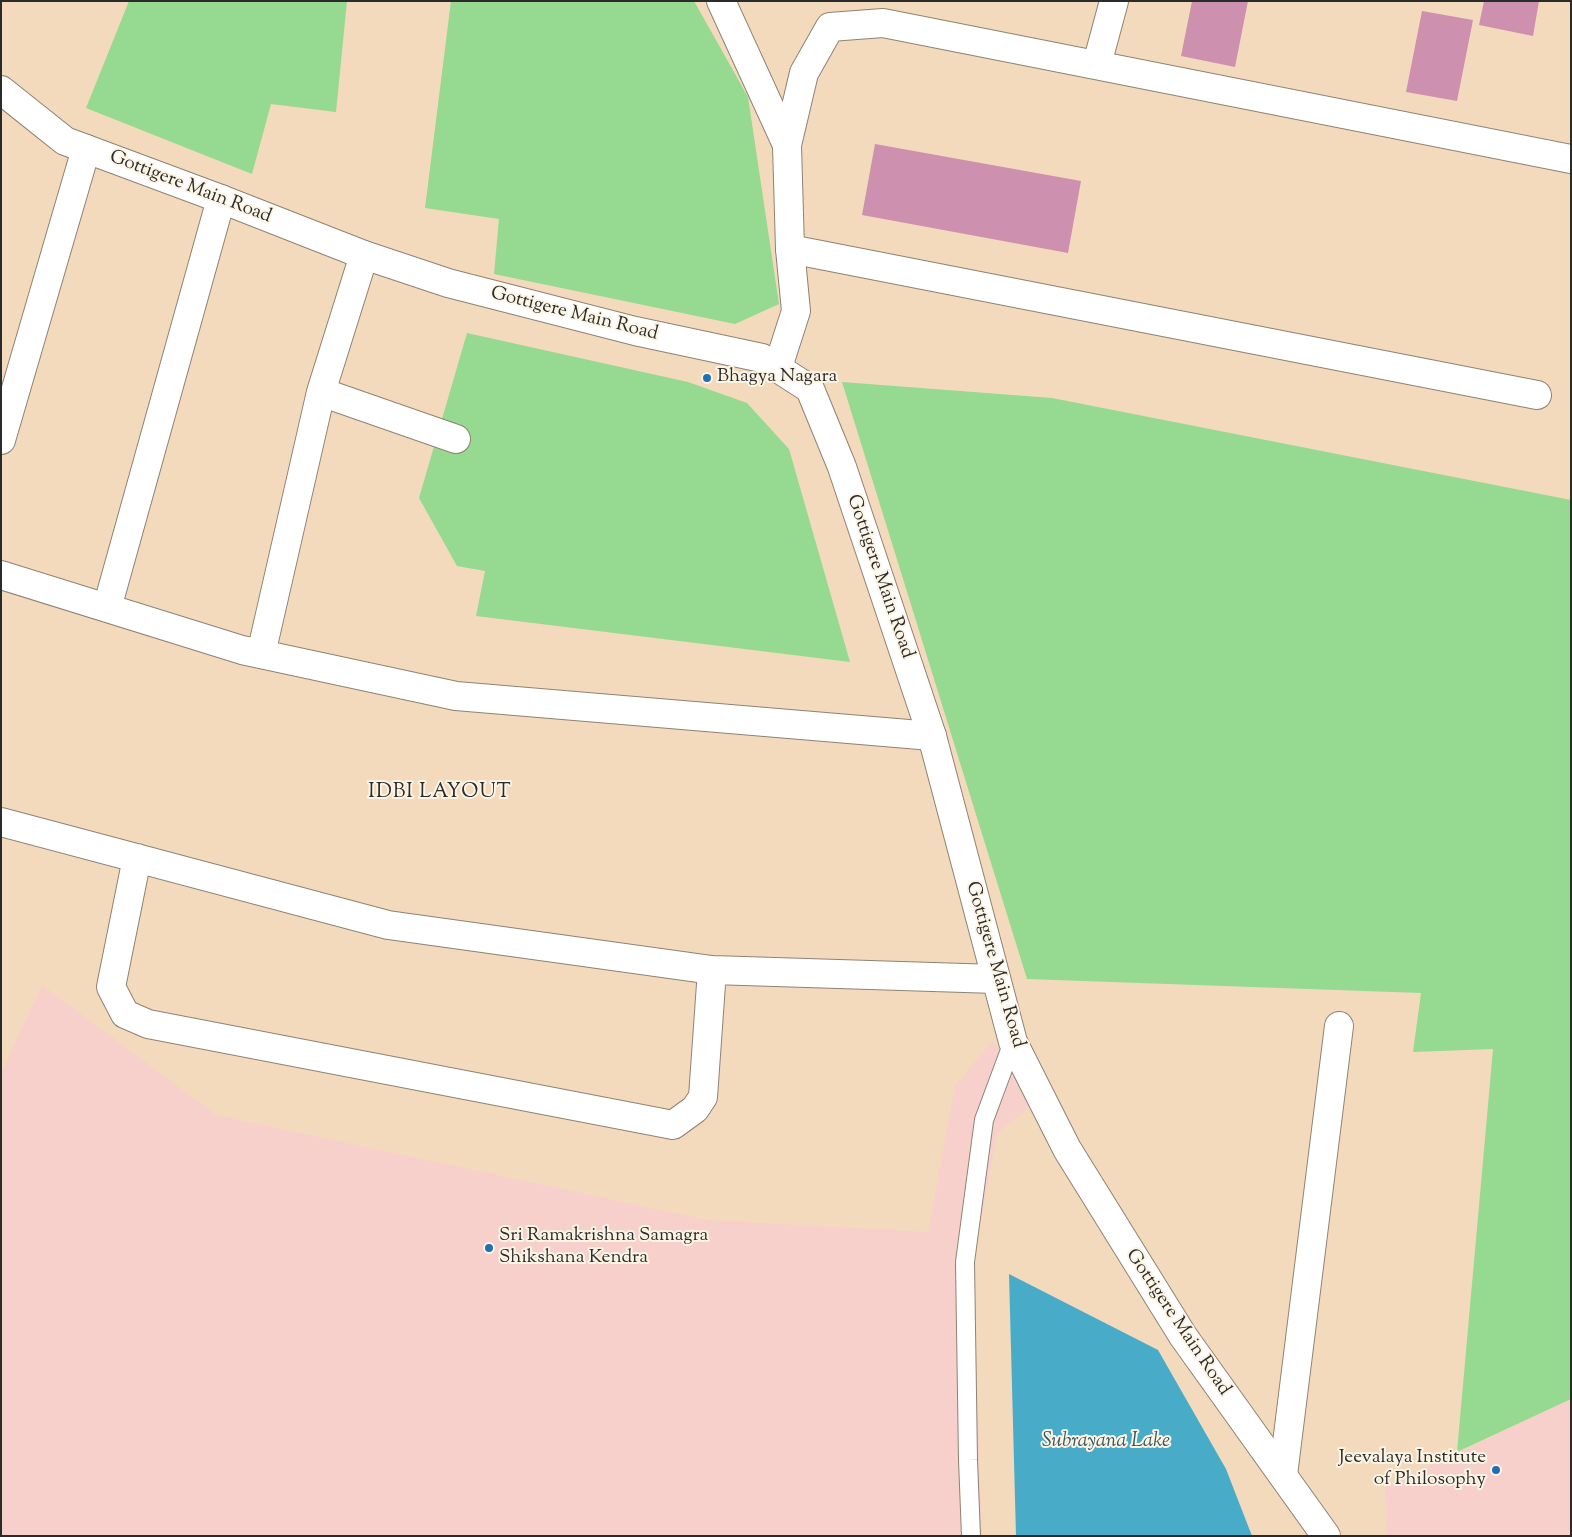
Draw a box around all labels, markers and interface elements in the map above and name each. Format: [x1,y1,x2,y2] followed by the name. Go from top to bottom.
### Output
[106,147,274,229] street label: Gottigere Main Road
[488,283,660,347] street label: Gottigere Main Road
[717,367,837,389] place label: Bhagya Nagara
[701,372,713,384] marker: Bhagya Nagara
[840,492,918,662] street label: Gottigere Main Road
[367,782,513,806] district label: IDBI LAYOUT
[959,879,1029,1051] street label: Gottigere Main Road
[499,1226,708,1270] place label: Sri Ramakrishna Samagra Shikshana Kendra
[483,1242,495,1254] marker: Sri Ramakrishna Samagra Shikshana Kendra
[1120,1245,1234,1401] street label: Gottigere Main Road
[1042,1431,1170,1455] water label: Subrayana Lake
[1339,1448,1486,1492] place label: Jeevalaya Institute of Philosophy
[1490,1464,1502,1476] marker: Jeevalaya Institute of Philosophy

